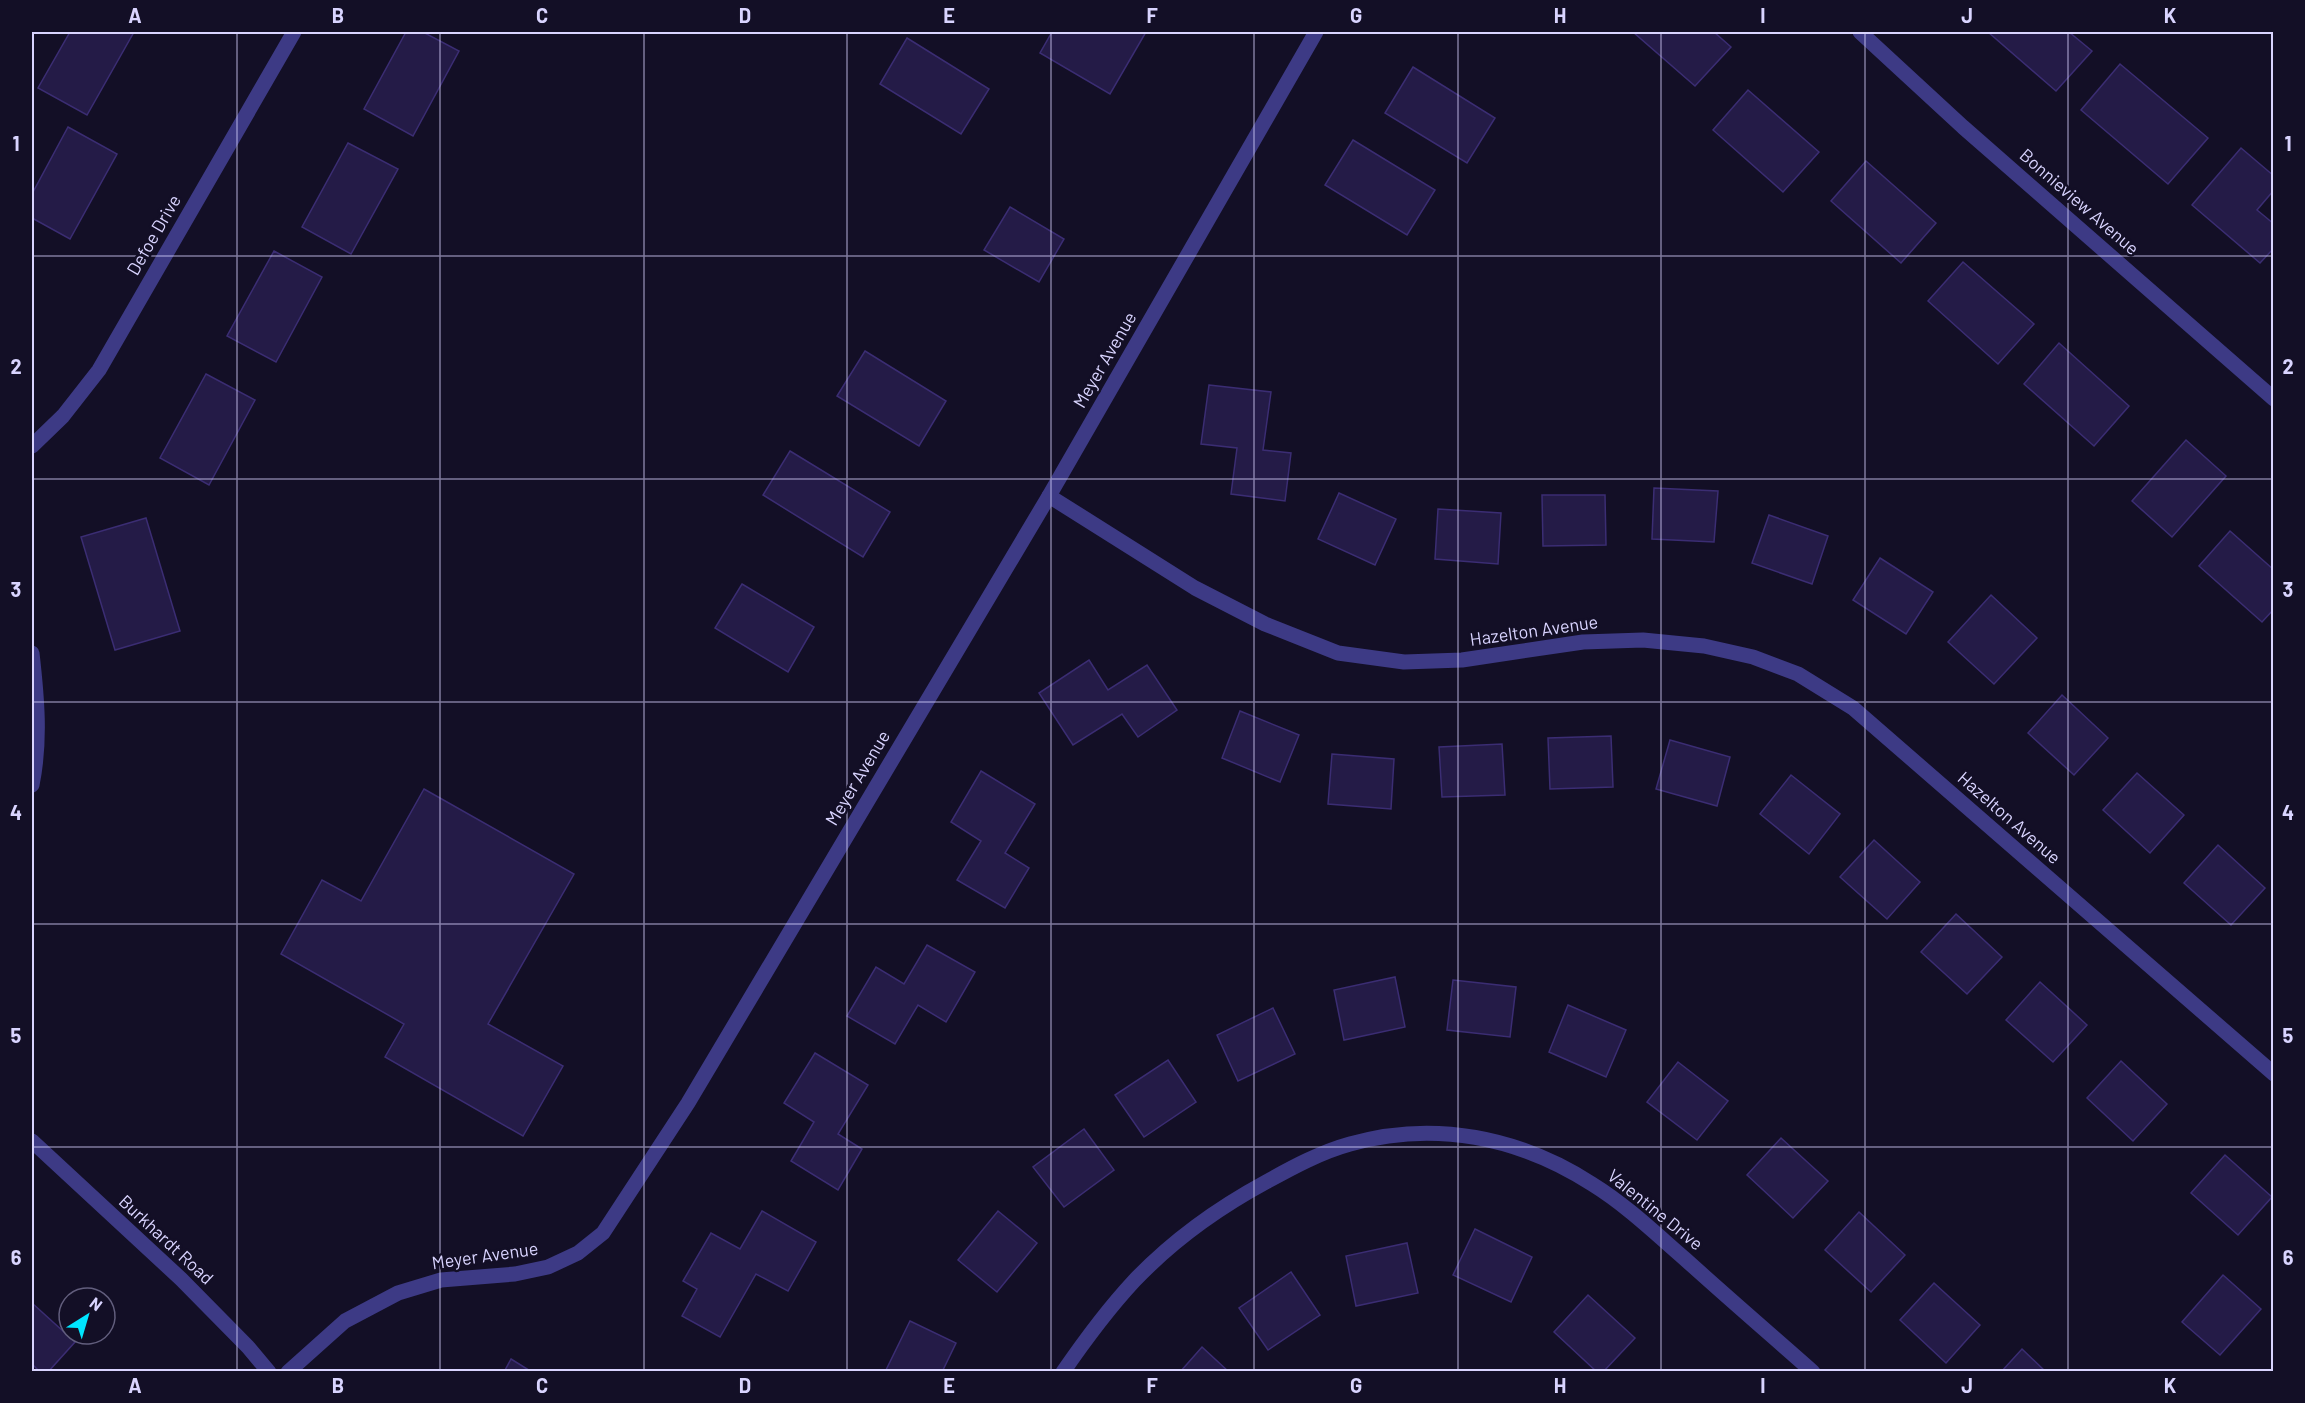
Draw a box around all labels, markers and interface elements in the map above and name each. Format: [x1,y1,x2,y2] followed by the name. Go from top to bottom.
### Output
[128,3,142,27] text: A
[332,3,344,27] text: B
[536,3,548,27] text: C
[739,3,751,27] text: D
[943,3,955,27] text: E
[1146,3,1158,27] text: F
[1350,3,1362,27] text: G
[1554,3,1566,27] text: H
[1760,3,1766,27] text: I
[1961,3,1973,27] text: J
[2164,3,2177,27] text: K
[12,131,20,155] text: 1
[2284,131,2292,155] text: 1
[2016,143,2144,259] street label: Bonnieview Avenue
[121,190,185,279] street label: Defoe Drive
[1068,308,1140,411] street label: Meyer Avenue
[10,354,22,378] text: 2
[2282,354,2294,378] text: 2
[11,577,21,601] text: 3
[2283,577,2293,601] text: 3
[1468,610,1599,650] street label: Hazelton Avenue
[820,726,894,829] street label: Meyer Avenue
[1954,767,2066,868] street label: Hazelton Avenue
[10,800,22,824] text: 4
[2282,800,2294,824] text: 4
[11,1023,22,1047] text: 5
[2283,1023,2294,1047] text: 5
[1603,1164,1708,1254] street label: Valentine Drive
[115,1190,219,1289] street label: Burkhardt Road
[430,1237,539,1273] street label: Meyer Avenue
[11,1245,22,1269] text: 6
[2283,1245,2294,1269] text: 6
[57,1286,117,1346] north arrow
[86,1293,106,1314] text: N
[128,1373,142,1397] text: A
[332,1373,344,1397] text: B
[536,1373,548,1397] text: C
[739,1373,751,1397] text: D
[943,1373,955,1397] text: E
[1146,1373,1158,1397] text: F
[1350,1373,1362,1397] text: G
[1554,1373,1566,1397] text: H
[1760,1373,1766,1397] text: I
[1961,1373,1973,1397] text: J
[2164,1373,2177,1397] text: K

